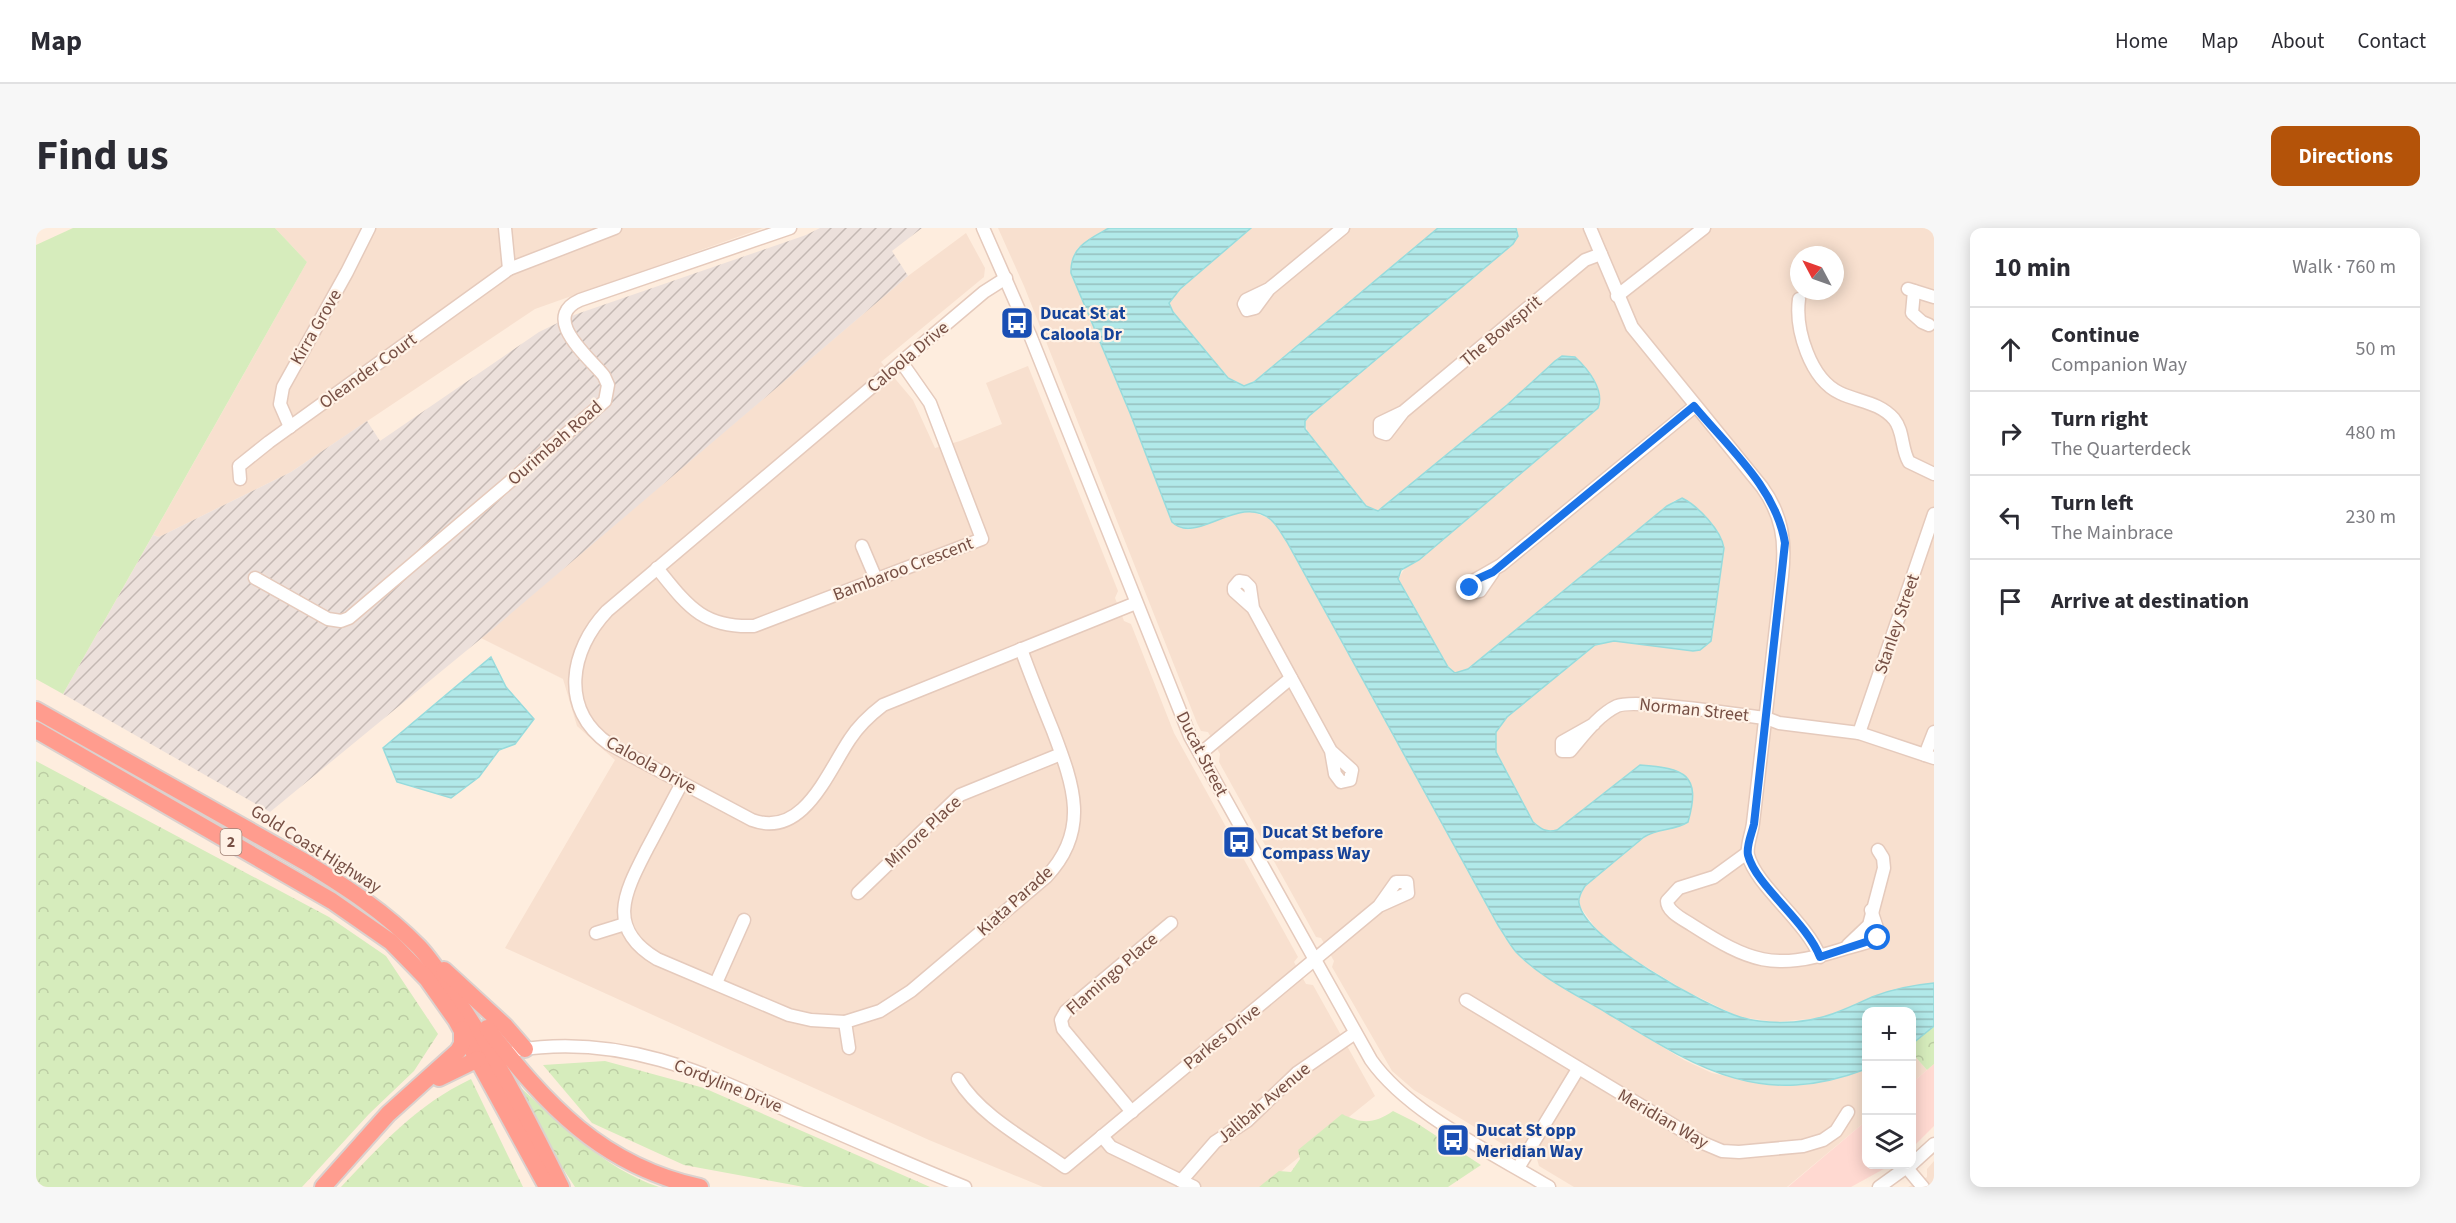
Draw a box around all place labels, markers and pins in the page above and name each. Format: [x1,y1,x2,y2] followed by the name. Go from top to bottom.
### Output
[1040,301,1126,347] place label: Ducat St at Caloola Dr
[999,305,1035,341] bus stop icon: Ducat St at Caloola Dr
[1262,820,1383,866] place label: Ducat St before Compass Way
[1221,824,1257,860] bus stop icon: Ducat St before Compass Way
[1476,1118,1584,1164] place label: Ducat St opp Meridian Way
[1435,1122,1471,1158] bus stop icon: Ducat St opp Meridian Way

